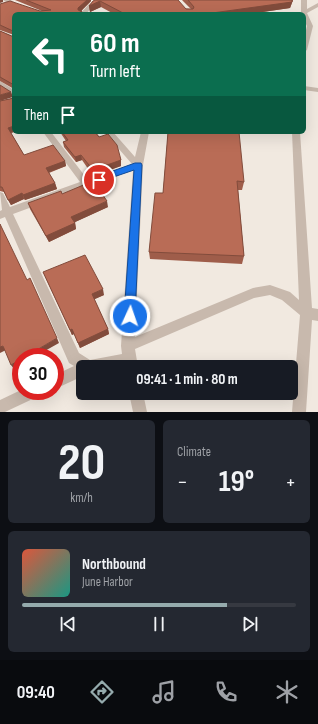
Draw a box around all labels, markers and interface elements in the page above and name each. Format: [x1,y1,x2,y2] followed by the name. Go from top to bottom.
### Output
[90,27,139,60] text: 60 m
[24,28,76,80] icon: left
[90,61,141,82] text: Turn left
[57,104,79,126] icon: arrive
[24,106,49,125] text: Then
[82,163,116,197] pin
[88,169,110,191] icon: arrive
[109,295,151,337] position arrow
[12,348,64,400] speed limit sign: 30
[136,370,238,389] text: 09:41 · 1 min · 80 m
[58,432,105,495] text: 20
[177,444,211,460] text: Climate
[219,464,254,500] text: 19°
[177,469,188,496] text: −
[285,469,296,496] text: +
[70,490,93,506] text: km/h
[82,555,146,574] text: Northbound
[82,574,133,590] text: June Harbor
[57,613,79,635] icon: previous
[148,613,170,635] icon: pause
[239,613,261,635] icon: next
[88,678,116,706] icon: directions
[150,678,178,706] icon: music
[212,678,240,706] icon: phone
[273,678,301,706] icon: climate
[17,682,55,703] text: 09:40

